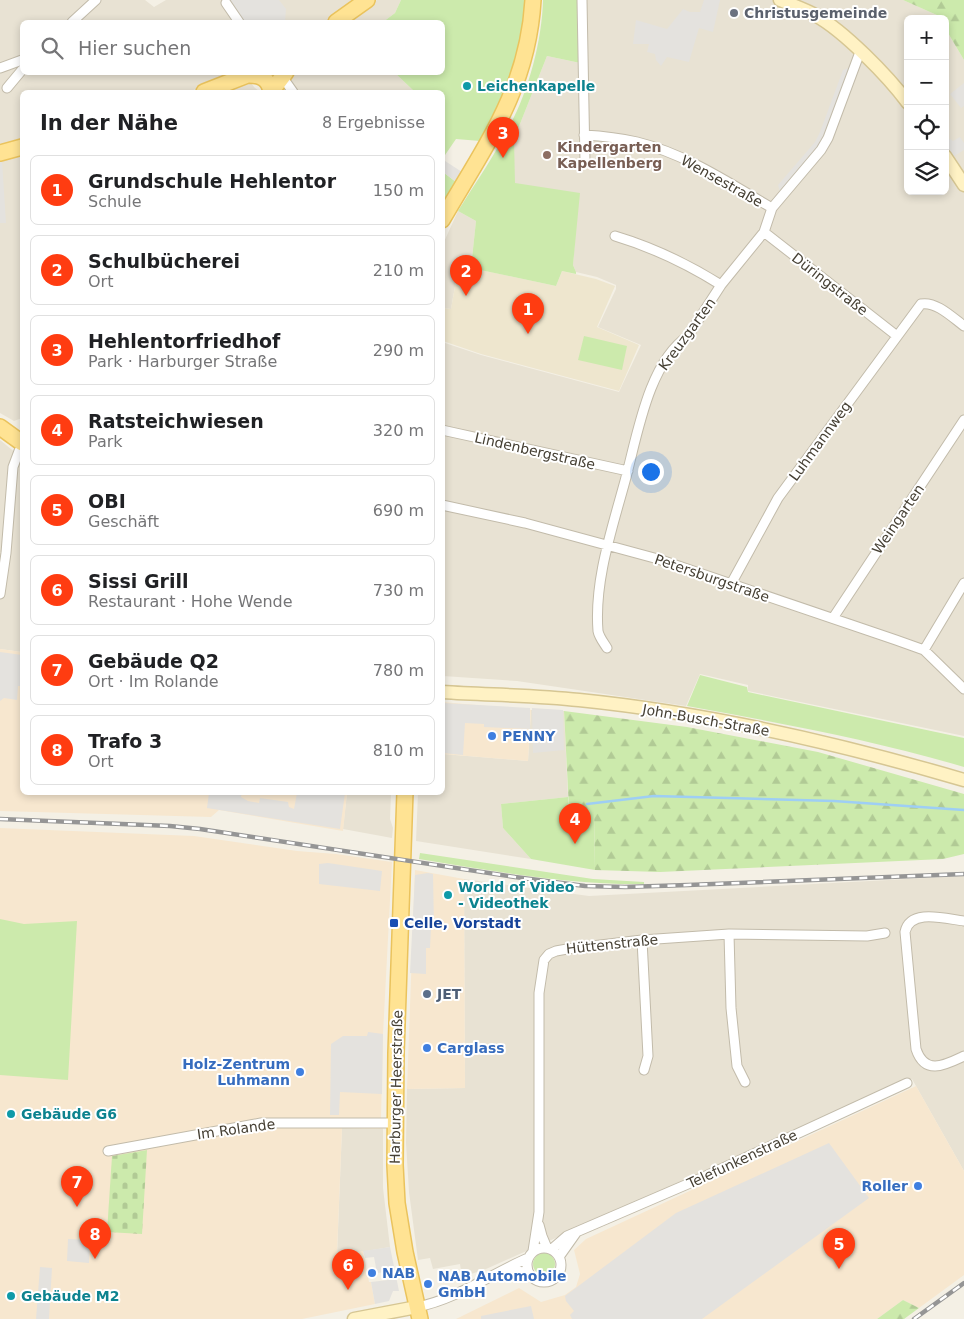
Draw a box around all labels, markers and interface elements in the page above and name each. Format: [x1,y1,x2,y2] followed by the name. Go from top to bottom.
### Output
[744,5,887,21] place label: Christusgemeinde
[728,7,740,19] marker: Christusgemeinde
[904,15,949,195] map controls
[904,15,949,60] button: +
[20,20,445,75] search box
[38,34,66,62] icon: search
[78,37,191,59] text: Hier suchen
[904,60,949,105] button: −
[477,78,595,94] place label: Leichenkapelle
[461,80,473,92] marker: Leichenkapelle
[904,105,949,150] button: locate
[40,111,178,135] text: In der Nähe
[322,113,425,132] text: 8 Ergebnisse
[487,117,519,158] pin: 3
[557,139,662,171] place label: Kindergarten Kapellenberg
[541,149,553,161] marker: Kindergarten Kapellenberg
[904,150,949,195] button: layers
[678,152,766,210] street label: Wensestraße
[88,170,336,192] text: Grundschule Hehlentor
[51,181,63,200] text: 1
[373,181,424,200] text: 150 m
[88,192,142,211] text: Schule
[789,249,871,319] street label: Düringstraße
[88,250,240,272] text: Schulbücherei
[450,255,482,296] pin: 2
[51,261,63,280] text: 2
[373,261,424,280] text: 210 m
[88,272,113,291] text: Ort
[512,293,544,334] pin: 1
[655,295,719,373] street label: Kreuzgarten
[88,330,280,352] text: Hehlentorfriedhof
[51,341,63,360] text: 3
[373,341,424,360] text: 290 m
[88,352,277,371] text: Park · Harburger Straße
[786,398,854,484] street label: Luhmannweg
[88,410,264,432] text: Ratsteichwiesen
[51,421,63,440] text: 4
[373,421,424,440] text: 320 m
[473,429,597,473] street label: Lindenbergstraße
[88,432,123,451] text: Park
[638,459,664,485] your location
[869,481,927,557] street label: Weingarten
[88,490,126,512] text: OBI
[51,501,63,520] text: 5
[373,501,424,520] text: 690 m
[88,512,159,531] text: Geschäft
[652,551,772,605] street label: Petersburgstraße
[88,570,188,592] text: Sissi Grill
[51,581,63,600] text: 6
[373,581,424,600] text: 730 m
[88,592,293,611] text: Restaurant · Hohe Wende
[88,650,219,672] text: Gebäude Q2
[51,661,63,680] text: 7
[373,661,424,680] text: 780 m
[88,672,219,691] text: Ort · Im Rolande
[640,701,771,739] street label: John-Busch-Straße
[502,728,556,744] place label: PENNY
[88,730,162,752] text: Trafo 3
[486,730,498,742] marker: PENNY
[51,741,63,760] text: 8
[373,741,424,760] text: 810 m
[88,752,113,771] text: Ort
[559,803,591,844] pin: 4
[458,879,575,911] place label: World of Video - Videothek
[442,889,454,901] marker: World of Video - Videothek
[404,915,521,931] place label: Celle, Vorstadt
[388,917,400,929] marker: Celle, Vorstadt
[565,931,659,957] street label: Hüttenstraße
[436,986,462,1002] place label: JET
[421,988,433,1000] marker: JET
[387,1010,405,1164] street label: Harburger Heerstraße
[437,1040,505,1056] place label: Carglass
[421,1042,433,1054] marker: Carglass
[182,1056,290,1088] place label: Holz-Zentrum Luhmann
[294,1066,306,1078] marker: Holz-Zentrum Luhmann
[21,1106,117,1122] place label: Gebäude G6
[5,1108,17,1120] marker: Gebäude G6
[196,1116,276,1142] street label: Im Rolande
[684,1126,800,1192] street label: Telefunkenstraße
[61,1166,93,1207] pin: 7
[862,1178,908,1194] place label: Roller
[912,1180,924,1192] marker: Roller
[79,1218,111,1259] pin: 8
[823,1228,855,1269] pin: 5
[332,1249,364,1290] pin: 6
[382,1265,415,1281] place label: NAB
[366,1267,378,1279] marker: NAB
[438,1268,567,1300] place label: NAB Automobile GmbH
[422,1278,434,1290] marker: NAB Automobile GmbH
[21,1288,120,1304] place label: Gebäude M2
[5,1290,17,1302] marker: Gebäude M2

